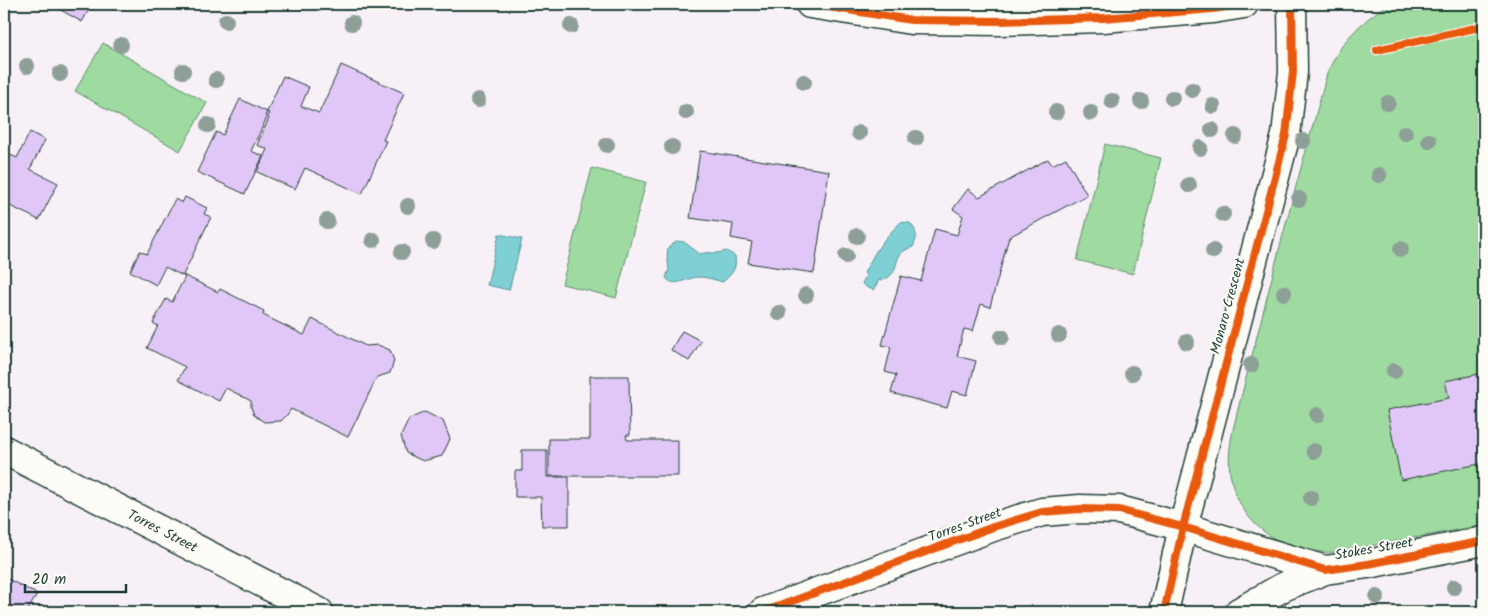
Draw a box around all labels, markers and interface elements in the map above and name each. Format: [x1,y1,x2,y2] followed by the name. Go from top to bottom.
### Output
[1205,255,1252,357] street label: Monaro Crescent
[925,501,1005,548] street label: Torres Street
[123,504,202,559] street label: Torres Street
[1333,531,1415,567] street label: Stokes Street
[25,561,126,593] scale bar
[32,568,66,592] text: 20 m

